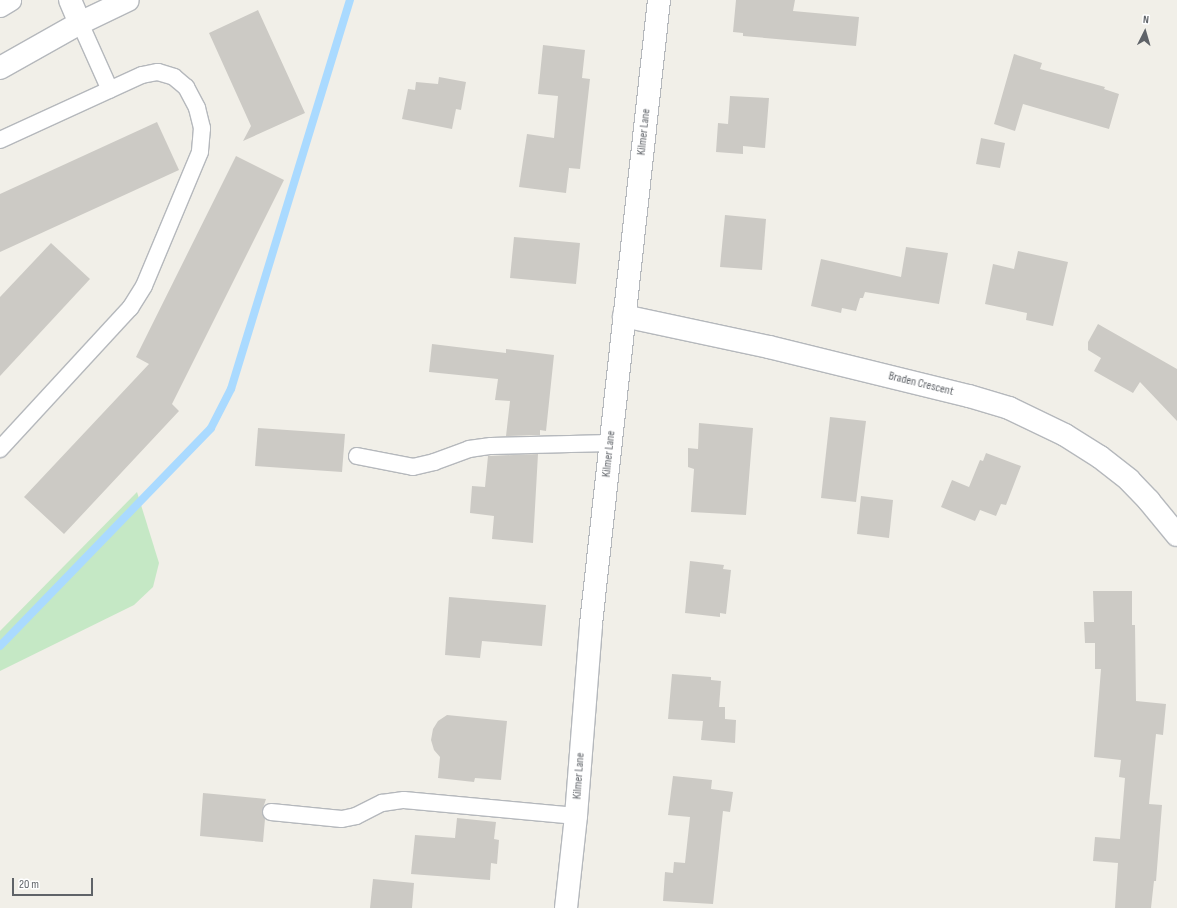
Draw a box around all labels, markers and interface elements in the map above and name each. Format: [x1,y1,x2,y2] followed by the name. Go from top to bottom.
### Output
[1125,12,1165,52] north arrow
[1143,13,1150,26] text: N
[634,108,654,156] street label: Kilmer Lane
[887,369,955,399] street label: Braden Crescent
[599,430,619,478] street label: Kilmer Lane
[570,752,588,800] street label: Kilmer Lane
[14,870,95,896] scale bar
[19,877,39,892] text: 20 m

